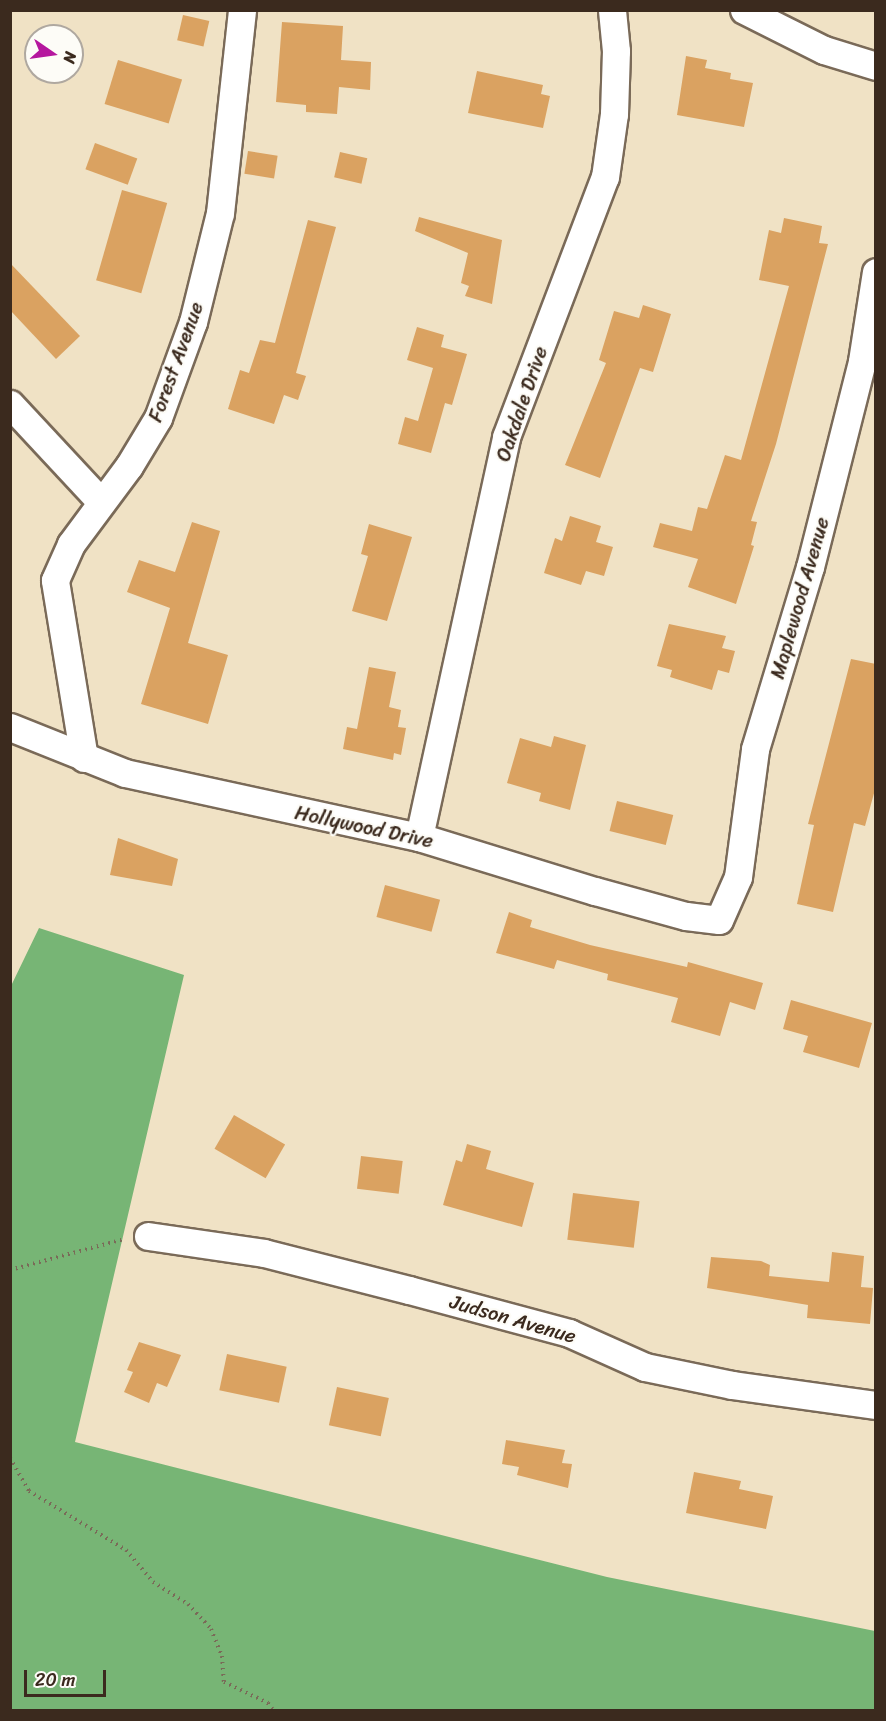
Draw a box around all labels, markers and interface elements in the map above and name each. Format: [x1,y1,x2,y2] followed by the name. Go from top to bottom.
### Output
[24,24,84,84] north arrow
[55,49,85,66] text: N
[143,299,209,425] street label: Forest Avenue
[491,343,553,465] street label: Oakdale Drive
[766,515,834,681] street label: Maplewood Avenue
[293,801,435,853] street label: Hollywood Drive
[447,1290,579,1348] street label: Judson Avenue
[27,1658,110,1696] scale bar
[35,1664,75,1696] text: 20 m

